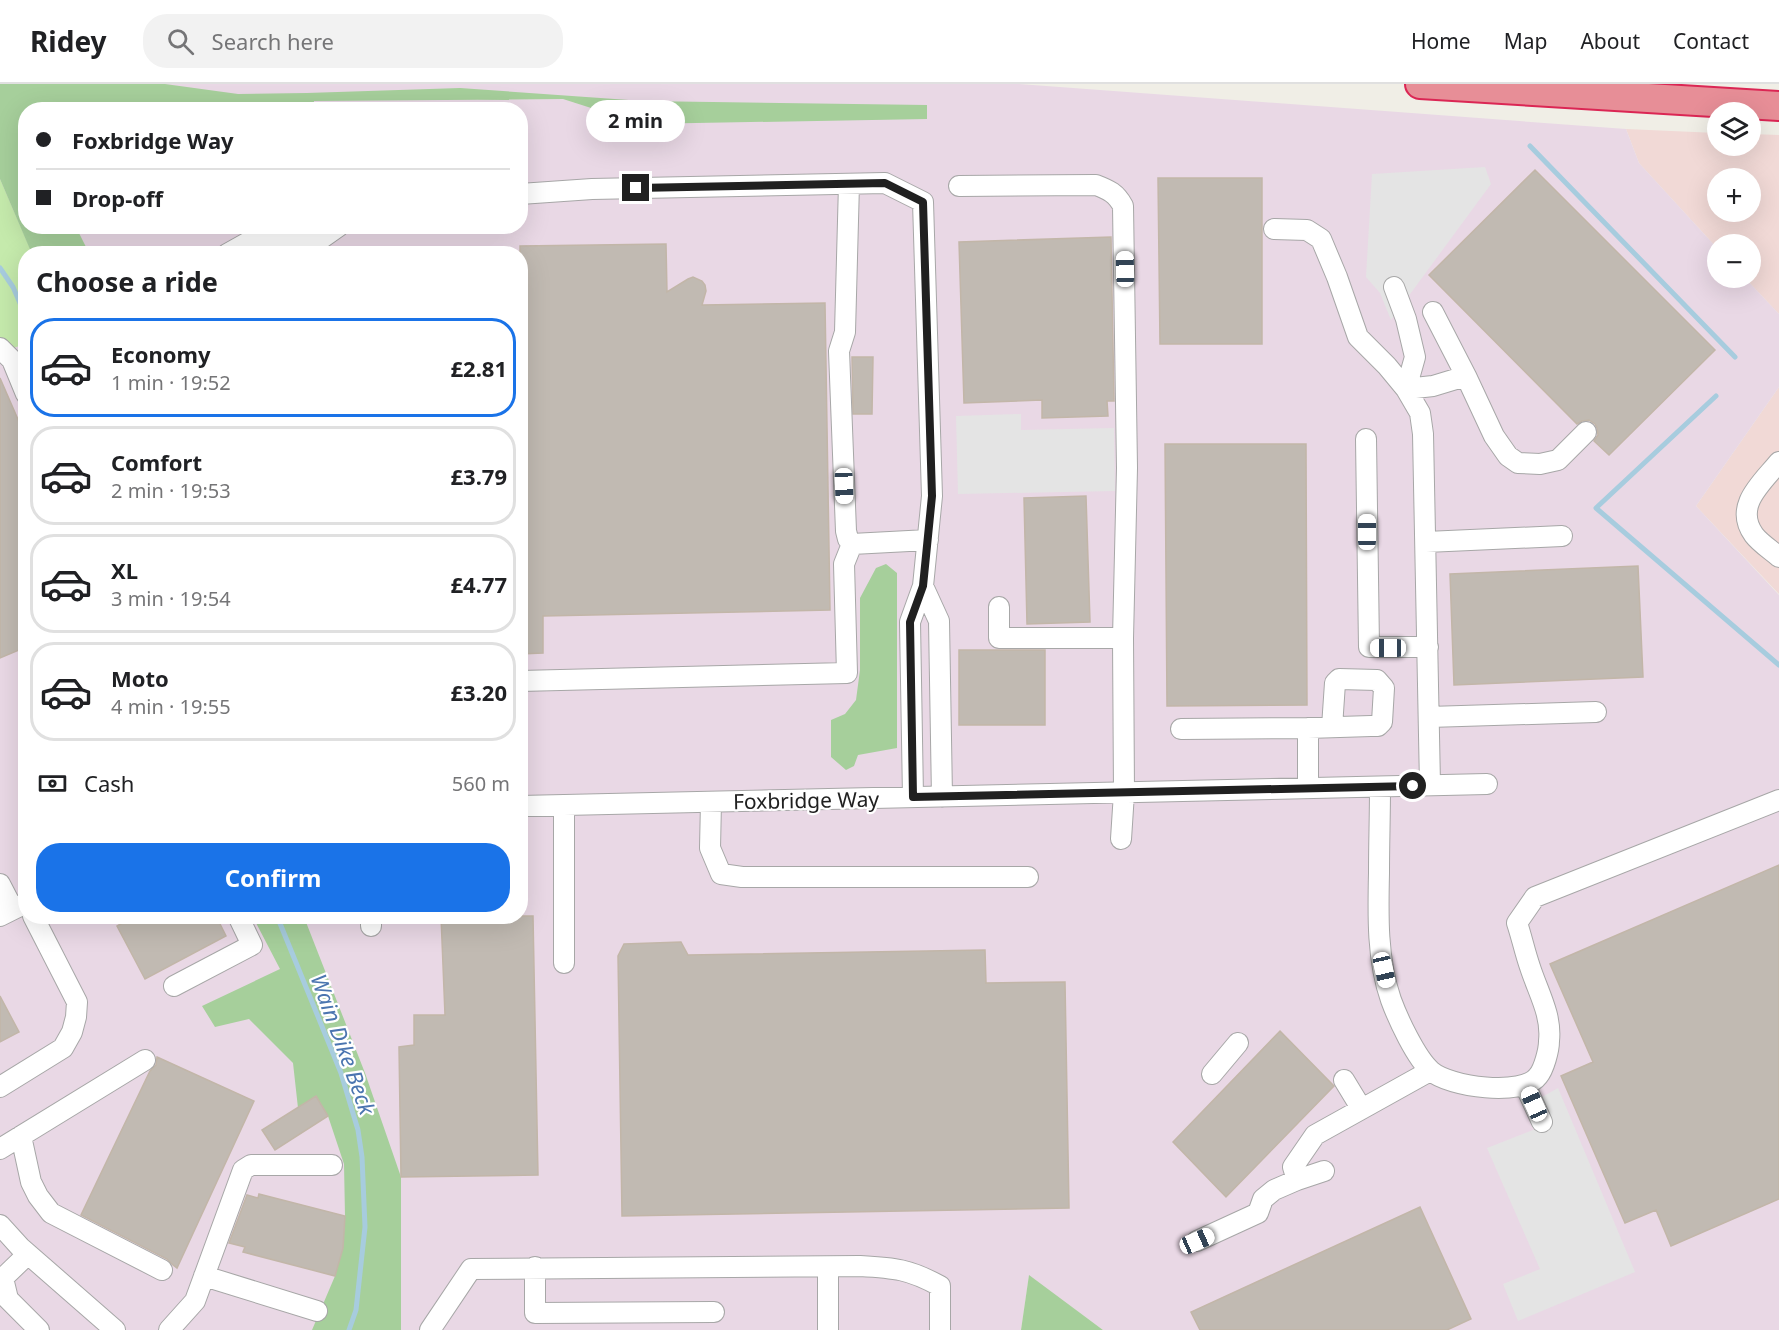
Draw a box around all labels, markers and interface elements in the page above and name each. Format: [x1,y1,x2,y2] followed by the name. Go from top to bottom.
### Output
[143,14,563,68] search box
[30,22,107,60] text: Ridey
[164,25,197,58] icon: search
[212,26,334,56] text: Search here
[1411,27,1471,55] text: Home
[1504,27,1547,55] text: Map
[1580,27,1640,55] text: About
[1673,27,1749,55] text: Contact
[586,101,686,143] callout: 2 min
[1707,102,1761,288] map controls
[1707,102,1761,156] button: layers
[608,107,663,134] text: 2 min
[72,125,234,155] text: Foxbridge Way
[1707,168,1761,222] button: +
[622,174,649,201] route end
[72,183,163,213] text: Drop-off
[1707,234,1761,288] button: −
[1116,251,1134,287] car
[36,263,218,300] text: Choose a ride
[111,339,210,369] text: Economy
[39,341,93,395] icon: car
[450,353,507,383] text: £2.81
[111,369,231,396] text: 1 min · 19:52
[111,447,202,477] text: Comfort
[39,449,93,503] icon: car
[450,461,507,491] text: £3.79
[834,468,854,504] car
[111,477,231,504] text: 2 min · 19:53
[1358,514,1376,550] car
[111,555,138,585] text: XL
[39,557,93,611] icon: car
[450,569,507,599] text: £4.77
[111,585,231,612] text: 3 min · 19:54
[1370,639,1406,657] car
[111,663,169,693] text: Moto
[39,665,93,719] icon: car
[450,677,507,707] text: £3.20
[111,693,231,720] text: 4 min · 19:55
[36,767,69,800] icon: cash
[84,768,134,798] text: Cash
[452,770,510,797] text: 560 m
[1399,772,1426,799] route start
[733,785,880,815] street label: Foxbridge Way
[36,843,510,912] button: Confirm
[1371,950,1397,990] car
[305,970,384,1119] water label: Wain Dike Beck
[1518,1084,1550,1124] car
[1177,1225,1217,1257] car

